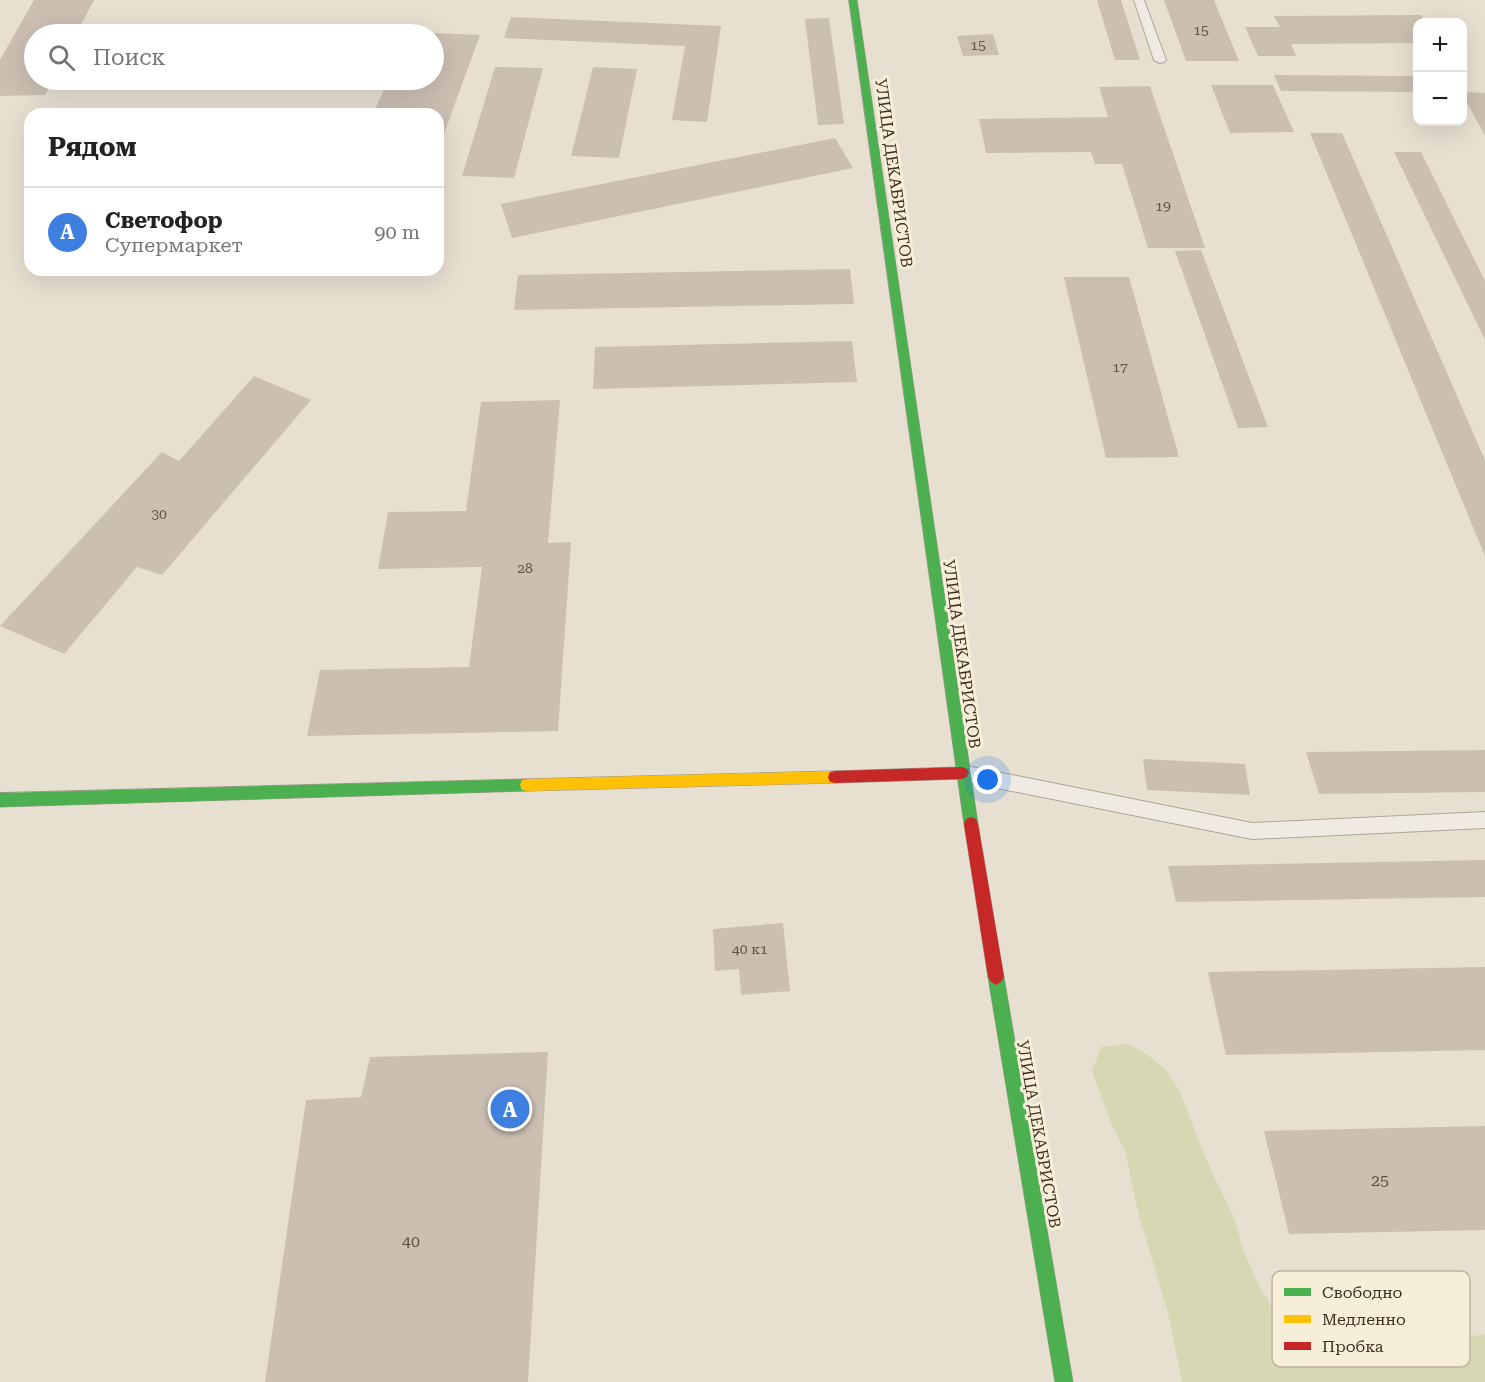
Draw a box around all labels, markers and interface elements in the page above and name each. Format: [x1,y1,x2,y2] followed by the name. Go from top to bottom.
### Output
[1413,18,1467,126] map controls
[1413,18,1467,72] button: +
[1193,22,1209,38] house number: 15
[24,24,444,90] search box
[970,37,986,53] house number: 15
[45,41,78,74] icon: search
[93,45,165,70] text: Поиск
[1413,72,1467,126] button: −
[871,77,917,269] street label: УЛИЦА ДЕКАБРИСТОВ
[48,132,137,162] text: Рядом
[1155,198,1171,214] house number: 19
[105,208,223,233] text: Светофор
[60,220,75,244] text: A
[374,220,420,244] text: 90 m
[105,233,243,257] text: Супермаркет
[1112,359,1128,375] house number: 17
[151,506,167,522] house number: 30
[939,558,985,750] street label: УЛИЦА ДЕКАБРИСТОВ
[517,560,533,576] house number: 28
[973,765,1002,794] your location
[732,941,768,957] house number: 40 к1
[1013,1039,1065,1229] street label: УЛИЦА ДЕКАБРИСТОВ
[490,1086,530,1132] pin: A
[1371,1171,1389,1190] house number: 25
[402,1232,420,1251] house number: 40
[1272,1271,1470,1367] legend
[1322,1283,1403,1302] text: Свободно
[1322,1310,1406,1329] text: Медленно
[1322,1337,1384,1356] text: Пробка

